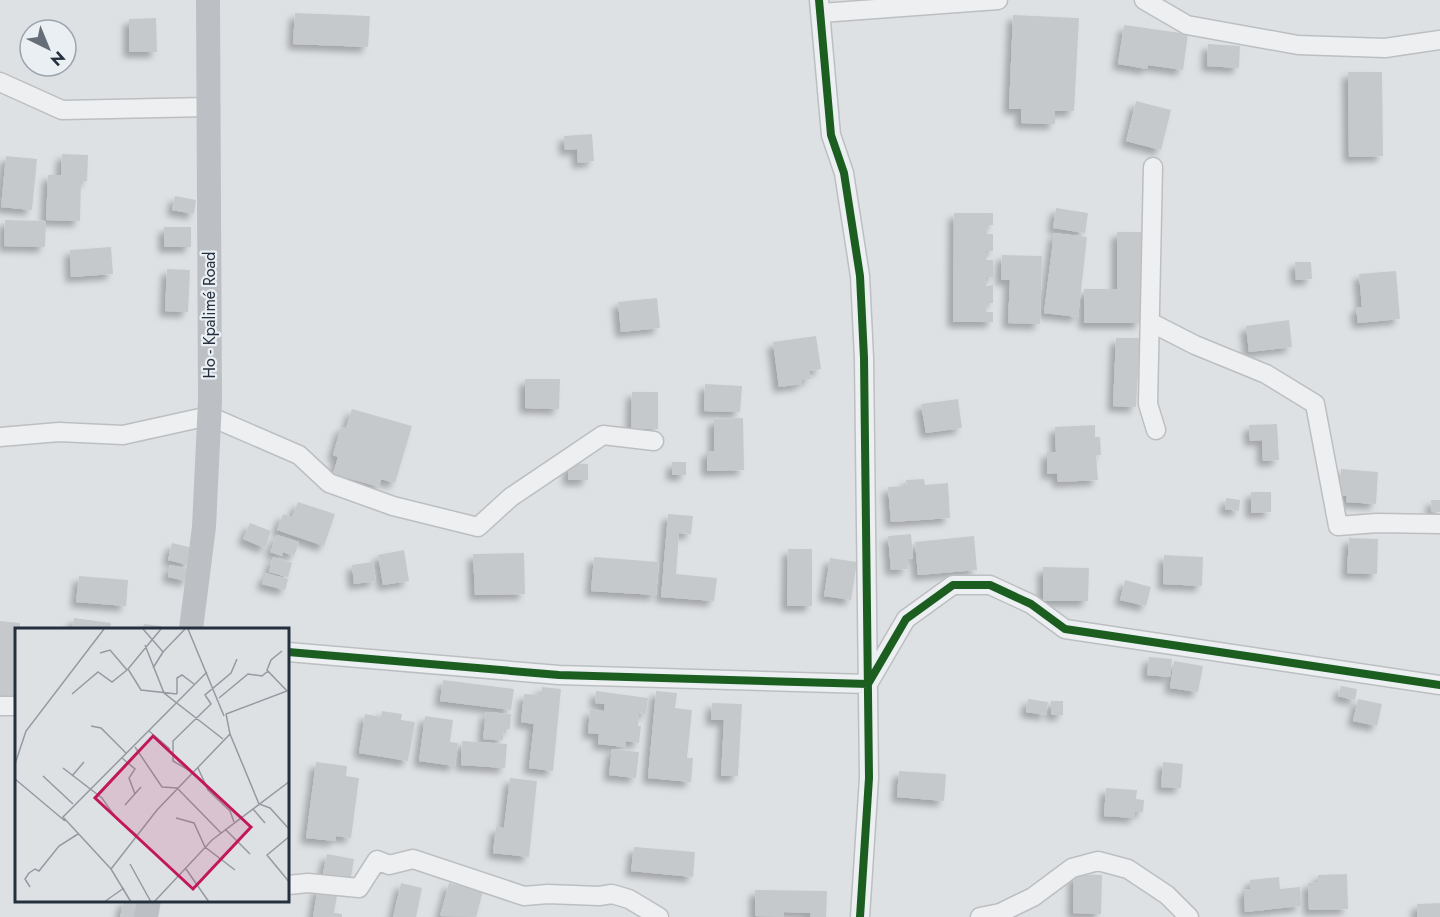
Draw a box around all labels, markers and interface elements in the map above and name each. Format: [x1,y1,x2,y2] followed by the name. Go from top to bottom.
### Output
[18,18,78,78] north arrow
[45,46,70,71] text: N
[198,252,221,378] street label: Ho - Kpalimé Road
[15,628,290,902] inset map

